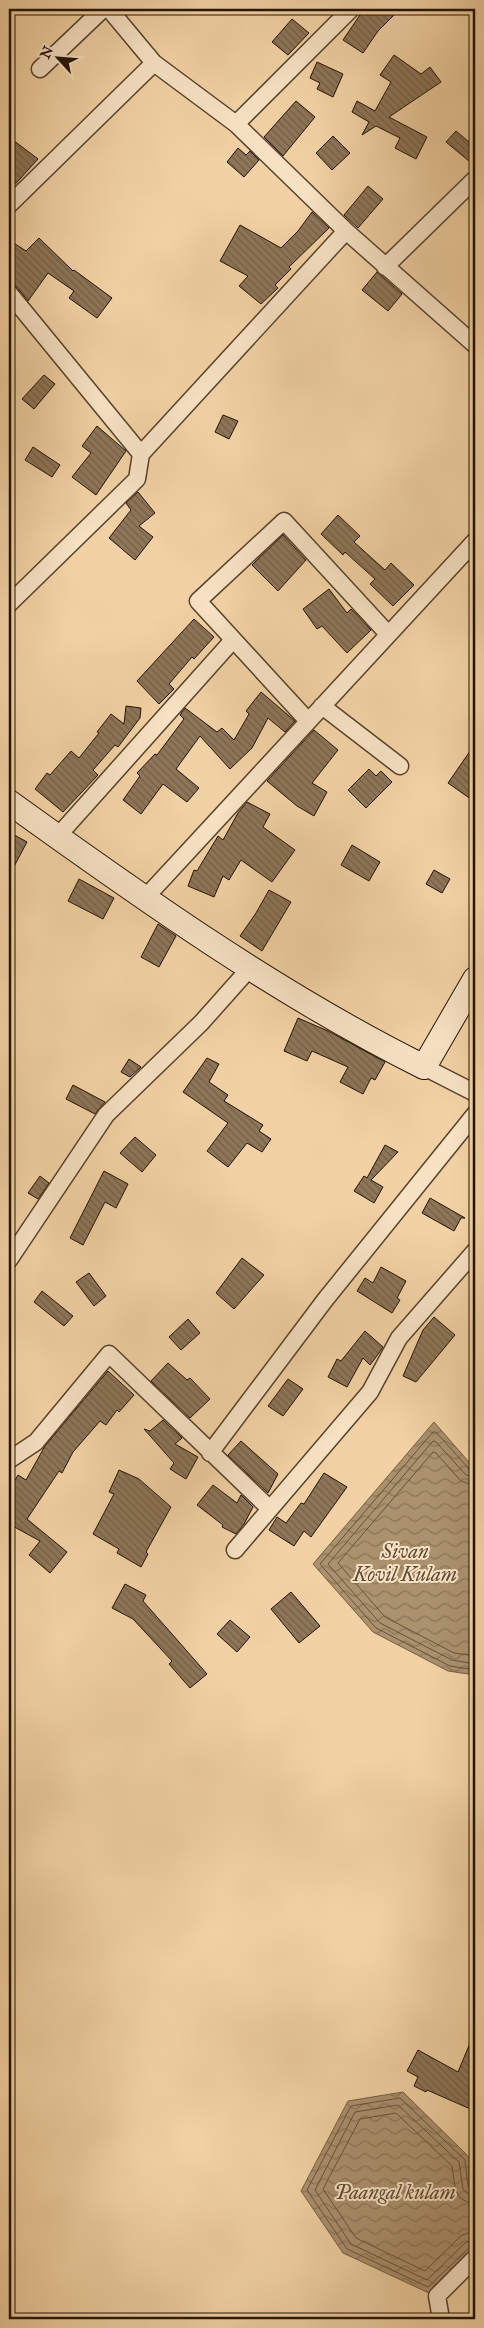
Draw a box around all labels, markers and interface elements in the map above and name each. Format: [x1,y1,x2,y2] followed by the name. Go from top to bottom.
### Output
[32,32,82,82] north arrow
[37,43,57,62] text: N
[352,1539,457,1586] water label: Sivan Kovil Kulam
[334,2180,456,2204] water label: Paangal kulam

